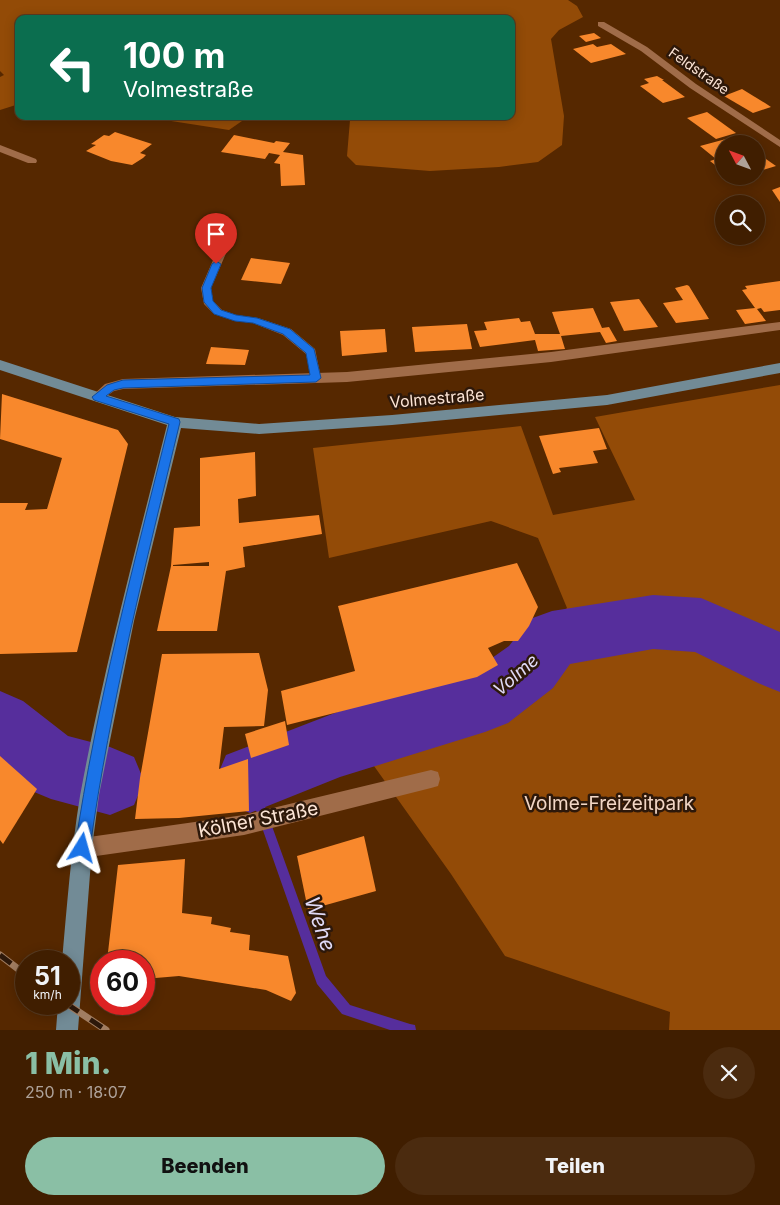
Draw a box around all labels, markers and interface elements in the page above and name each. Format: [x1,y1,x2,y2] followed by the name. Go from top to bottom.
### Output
[123,34,226,76] text: 100 m
[40,35,105,100] icon: left
[666,44,733,98] street label: Feldstraße
[123,76,254,102] text: Volmestraße
[715,135,765,185] north arrow
[715,135,765,245] map controls
[715,195,765,245] button: search
[195,213,237,264] pin
[202,220,230,248] icon: arrive
[389,384,485,412] street label: Volmestraße
[489,649,542,700] water label: Volme
[524,792,695,815] park label: Volme-Freizeitpark
[196,797,320,842] street label: Kölner Straße
[55,821,107,873] position arrow
[299,893,341,954] water label: Wehe
[90,950,155,1015] speed limit sign: 60
[34,961,61,991] text: 51
[33,987,62,1002] text: km/h
[25,1045,111,1081] text: 1 Min.
[703,1047,755,1099] button: close
[25,1082,127,1102] text: 250 m · 18:07
[25,1137,385,1195] button: Beenden
[395,1137,755,1195] button: Teilen

